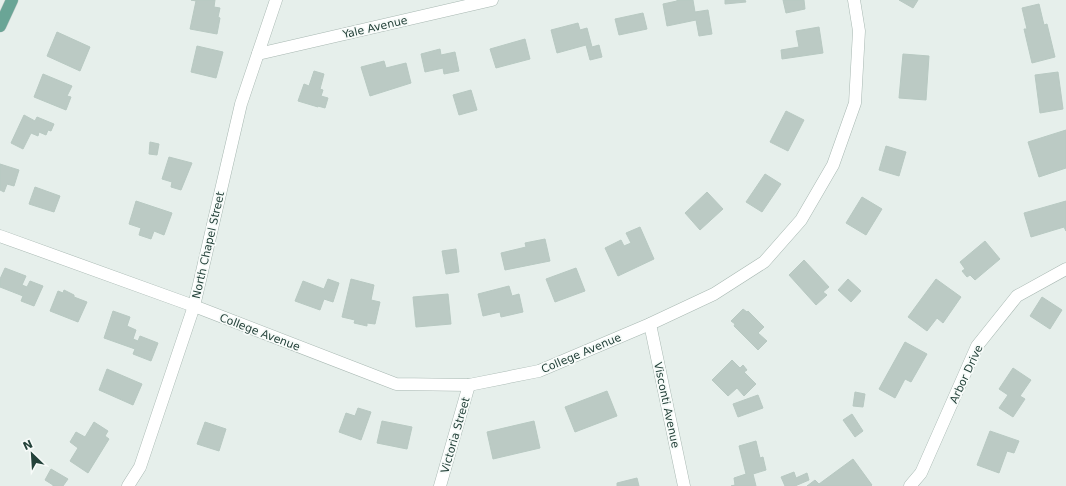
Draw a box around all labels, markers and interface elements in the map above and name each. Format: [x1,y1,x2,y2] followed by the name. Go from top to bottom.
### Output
[340,14,409,41] street label: Yale Avenue
[190,190,227,300] street label: North Chapel Street
[218,311,302,354] street label: College Avenue
[539,331,623,376] street label: College Avenue
[947,343,986,406] street label: Arbor Drive
[651,361,682,449] street label: Visconti Avenue
[438,395,473,475] street label: Victoria Street
[12,434,52,474] north arrow
[21,438,35,453] text: N

